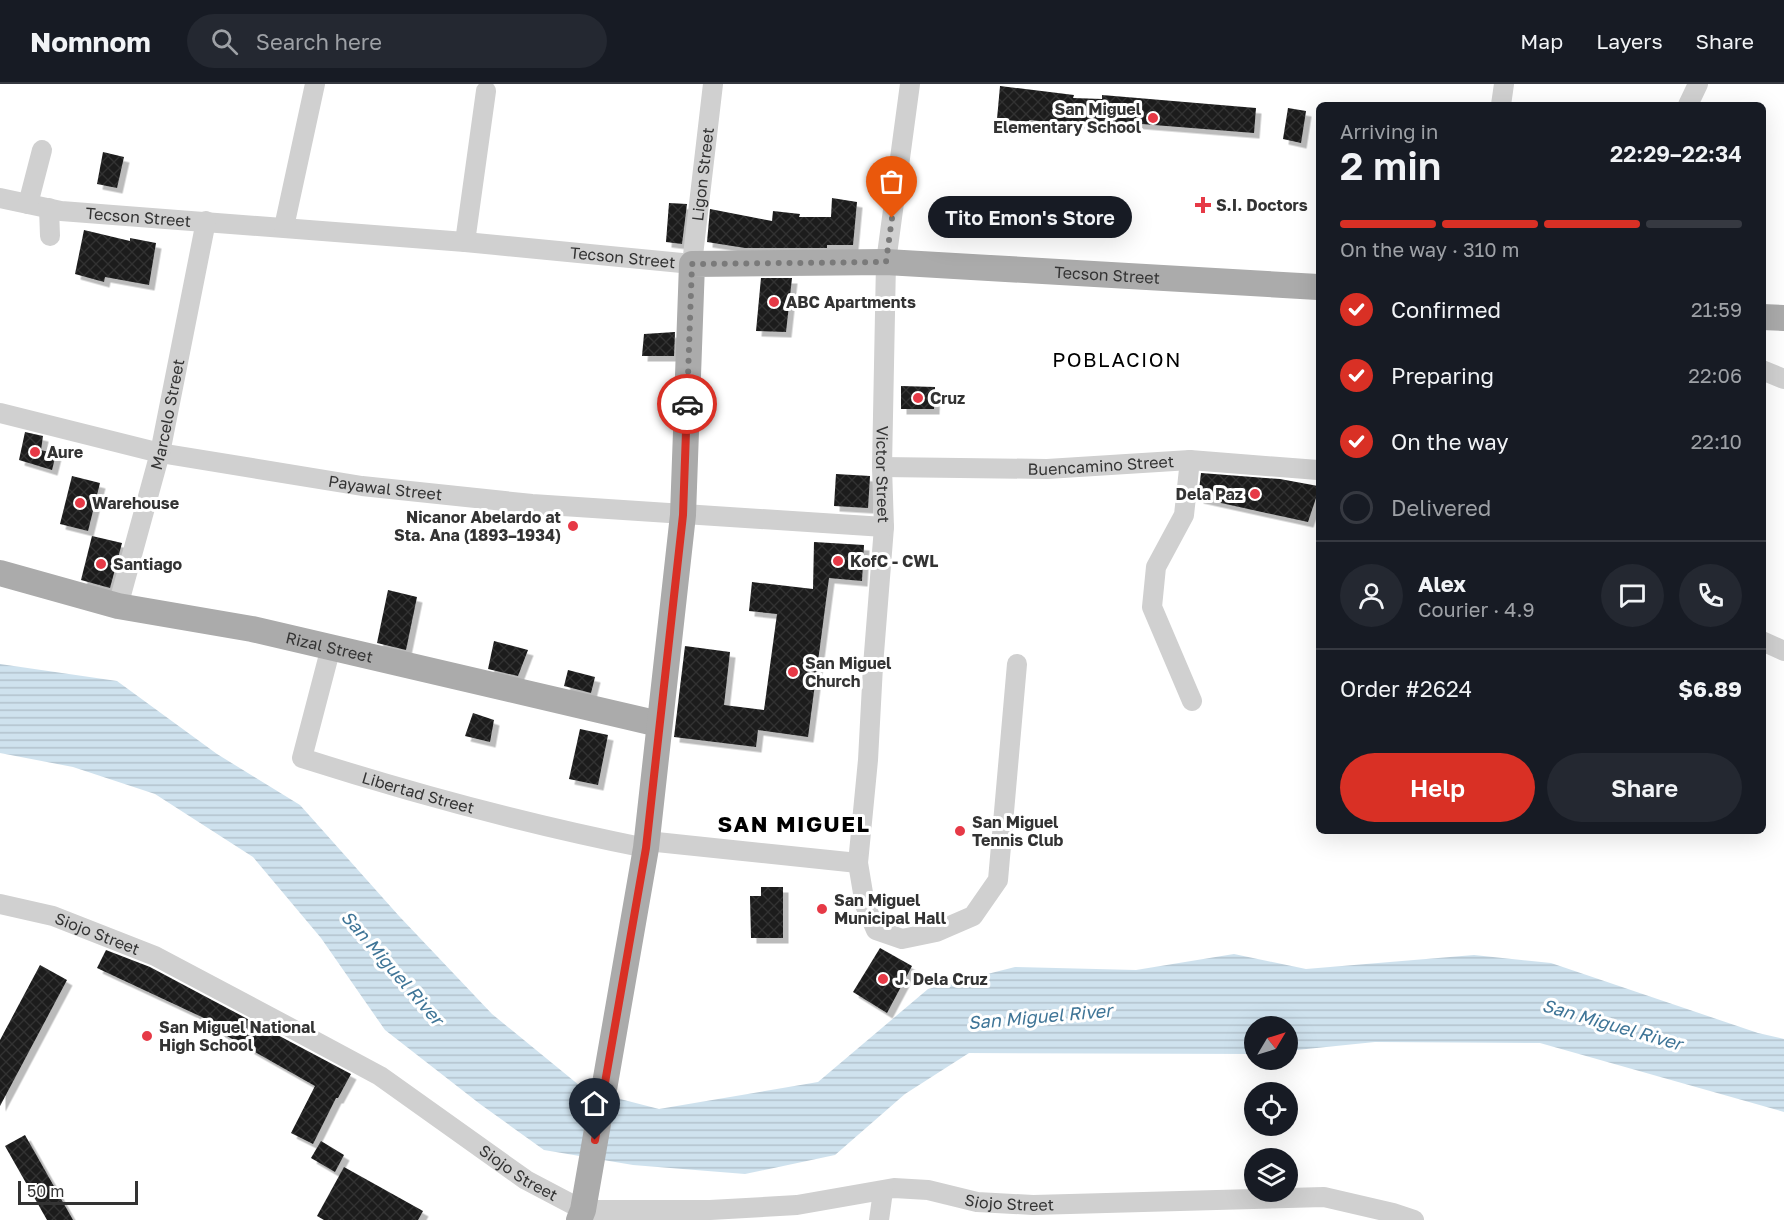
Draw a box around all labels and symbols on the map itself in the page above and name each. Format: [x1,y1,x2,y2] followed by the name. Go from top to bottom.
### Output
[993,99,1142,137] place label: San Miguel Elementary School
[1146,111,1160,125] marker: San Miguel Elementary School
[687,126,718,222] street label: Ligon Street
[866,156,917,218] pin
[1216,195,1308,215] place label: S.I. Doctors
[1194,196,1212,214] marker: S.I. Doctors
[928,197,1132,239] callout: Tito Emon's Store
[85,203,192,231] street label: Tecson Street
[569,242,676,272] street label: Tecson Street
[1054,262,1161,288] street label: Tecson Street
[786,292,916,312] place label: ABC Apartments
[767,295,781,309] marker: ABC Apartments
[1052,347,1182,371] district label: POBLACION
[146,357,188,472] street label: Marcelo Street
[657,374,717,434] courier
[930,388,965,408] place label: Cruz
[911,391,925,405] marker: Cruz
[872,425,894,523] street label: Victor Street
[47,442,83,462] place label: Aure
[28,445,42,459] marker: Aure
[1028,451,1175,479] street label: Buencamino Street
[327,471,443,504] street label: Payawal Street
[1176,484,1243,504] place label: Dela Paz
[1248,487,1262,501] marker: Dela Paz
[92,493,179,513] place label: Warehouse
[73,496,87,510] marker: Warehouse
[394,507,561,545] place label: Nicanor Abelardo at Sta. Ana (1893–1934)
[566,519,580,533] marker: Nicanor Abelardo at Sta. Ana (1893–1934)
[850,551,938,571] place label: KofC - CWL
[113,554,183,574] place label: Santiago
[831,554,845,568] marker: KofC - CWL
[94,557,108,571] marker: Santiago
[284,627,375,667] street label: Rizal Street
[805,653,892,691] place label: San Miguel Church
[786,665,800,679] marker: San Miguel Church
[360,767,477,818] street label: Libertad Street
[718,810,870,837] district label: SAN MIGUEL
[972,812,1063,850] place label: San Miguel Tennis Club
[953,824,967,838] marker: San Miguel Tennis Club
[834,890,947,928] place label: San Miguel Municipal Hall
[815,902,829,916] marker: San Miguel Municipal Hall
[337,906,450,1031] water label: San Miguel River
[52,908,143,959] street label: Siojo Street
[895,969,988,989] place label: J. Dela Cruz
[876,972,890,986] marker: J. Dela Cruz
[1540,994,1688,1055] water label: San Miguel River
[967,998,1116,1033] water label: San Miguel River
[1244,1016,1298,1070] north arrow
[159,1017,316,1055] place label: San Miguel National High School
[140,1029,154,1043] marker: San Miguel National High School
[569,1078,620,1140] pin
[475,1140,561,1205] street label: Siojo Street
[18,1178,138,1206] scale bar
[963,1189,1054,1215] street label: Siojo Street

